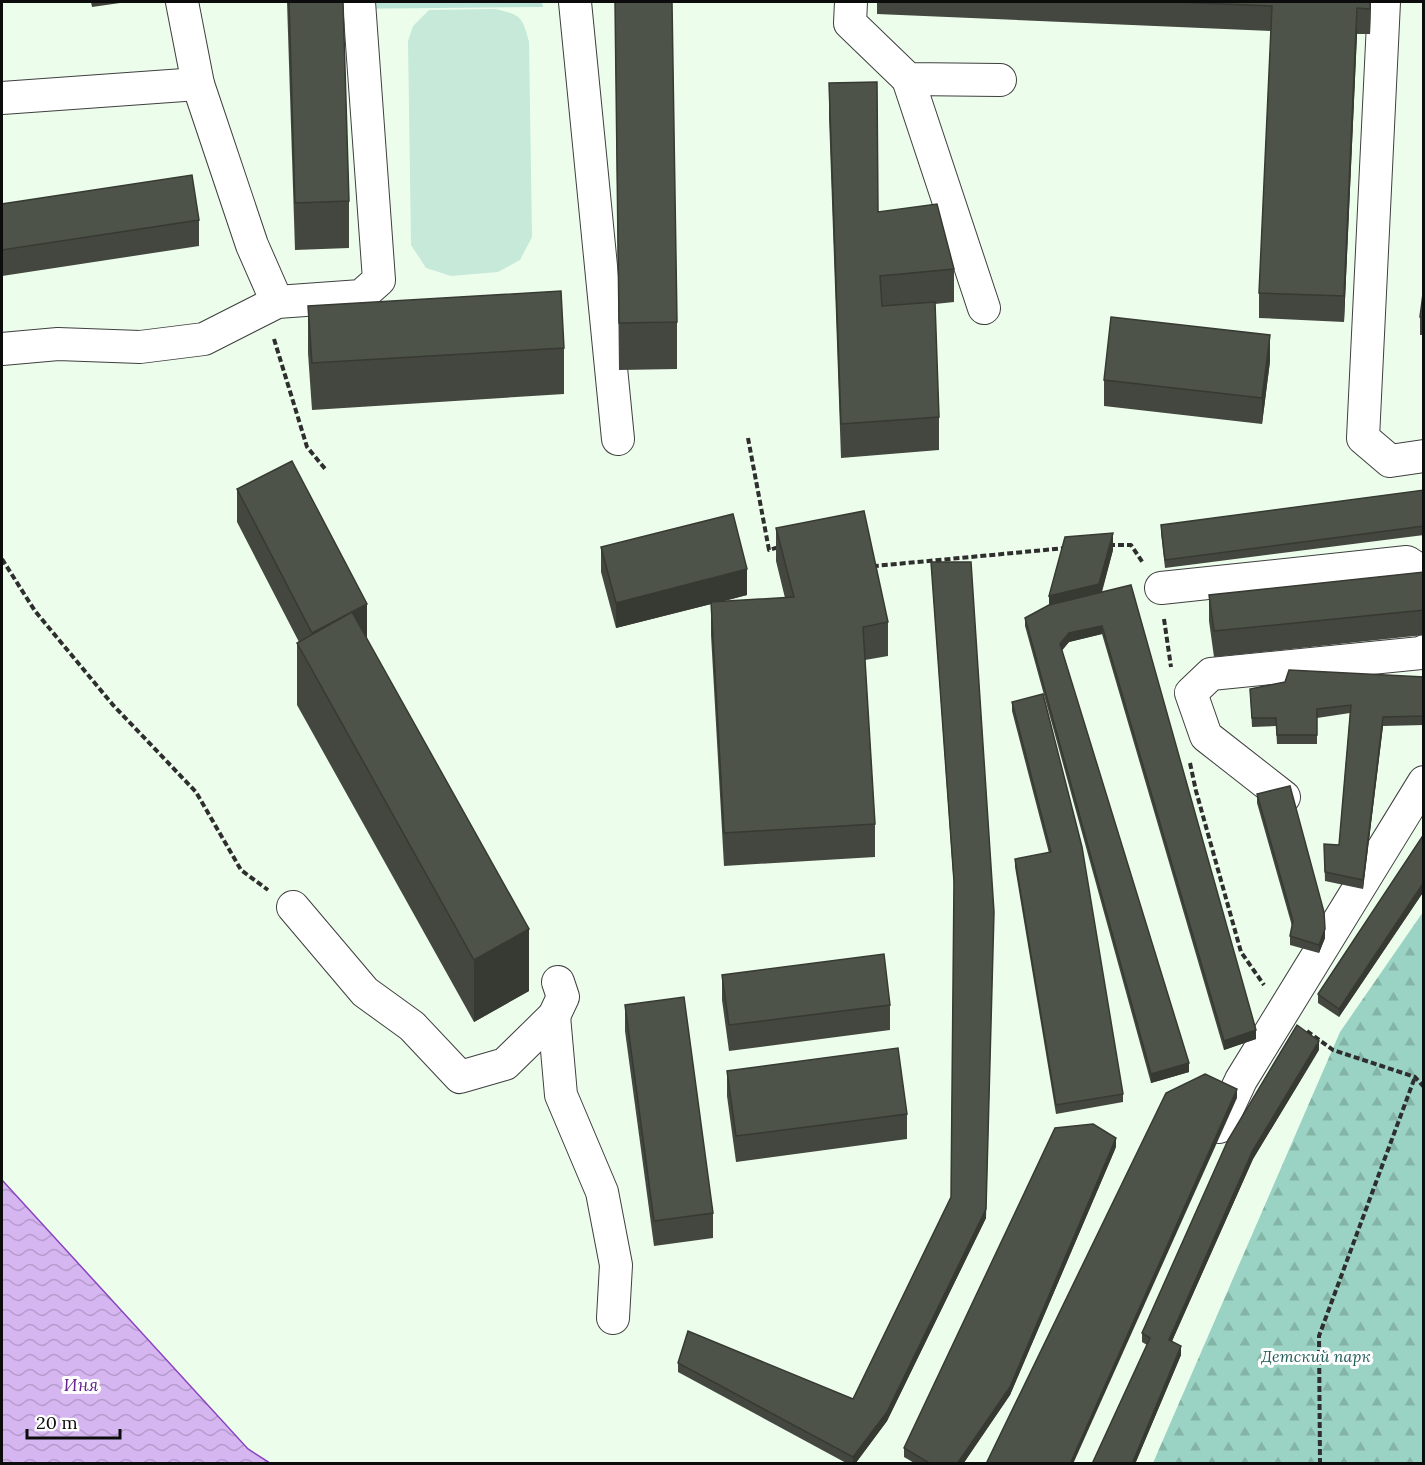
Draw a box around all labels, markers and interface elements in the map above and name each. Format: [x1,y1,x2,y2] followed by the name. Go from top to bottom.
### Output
[1260,1346,1371,1366] park label: Детский парк
[64,1373,98,1396] water label: Иня
[27,1402,120,1440] scale bar
[36,1411,78,1434] text: 20 m

